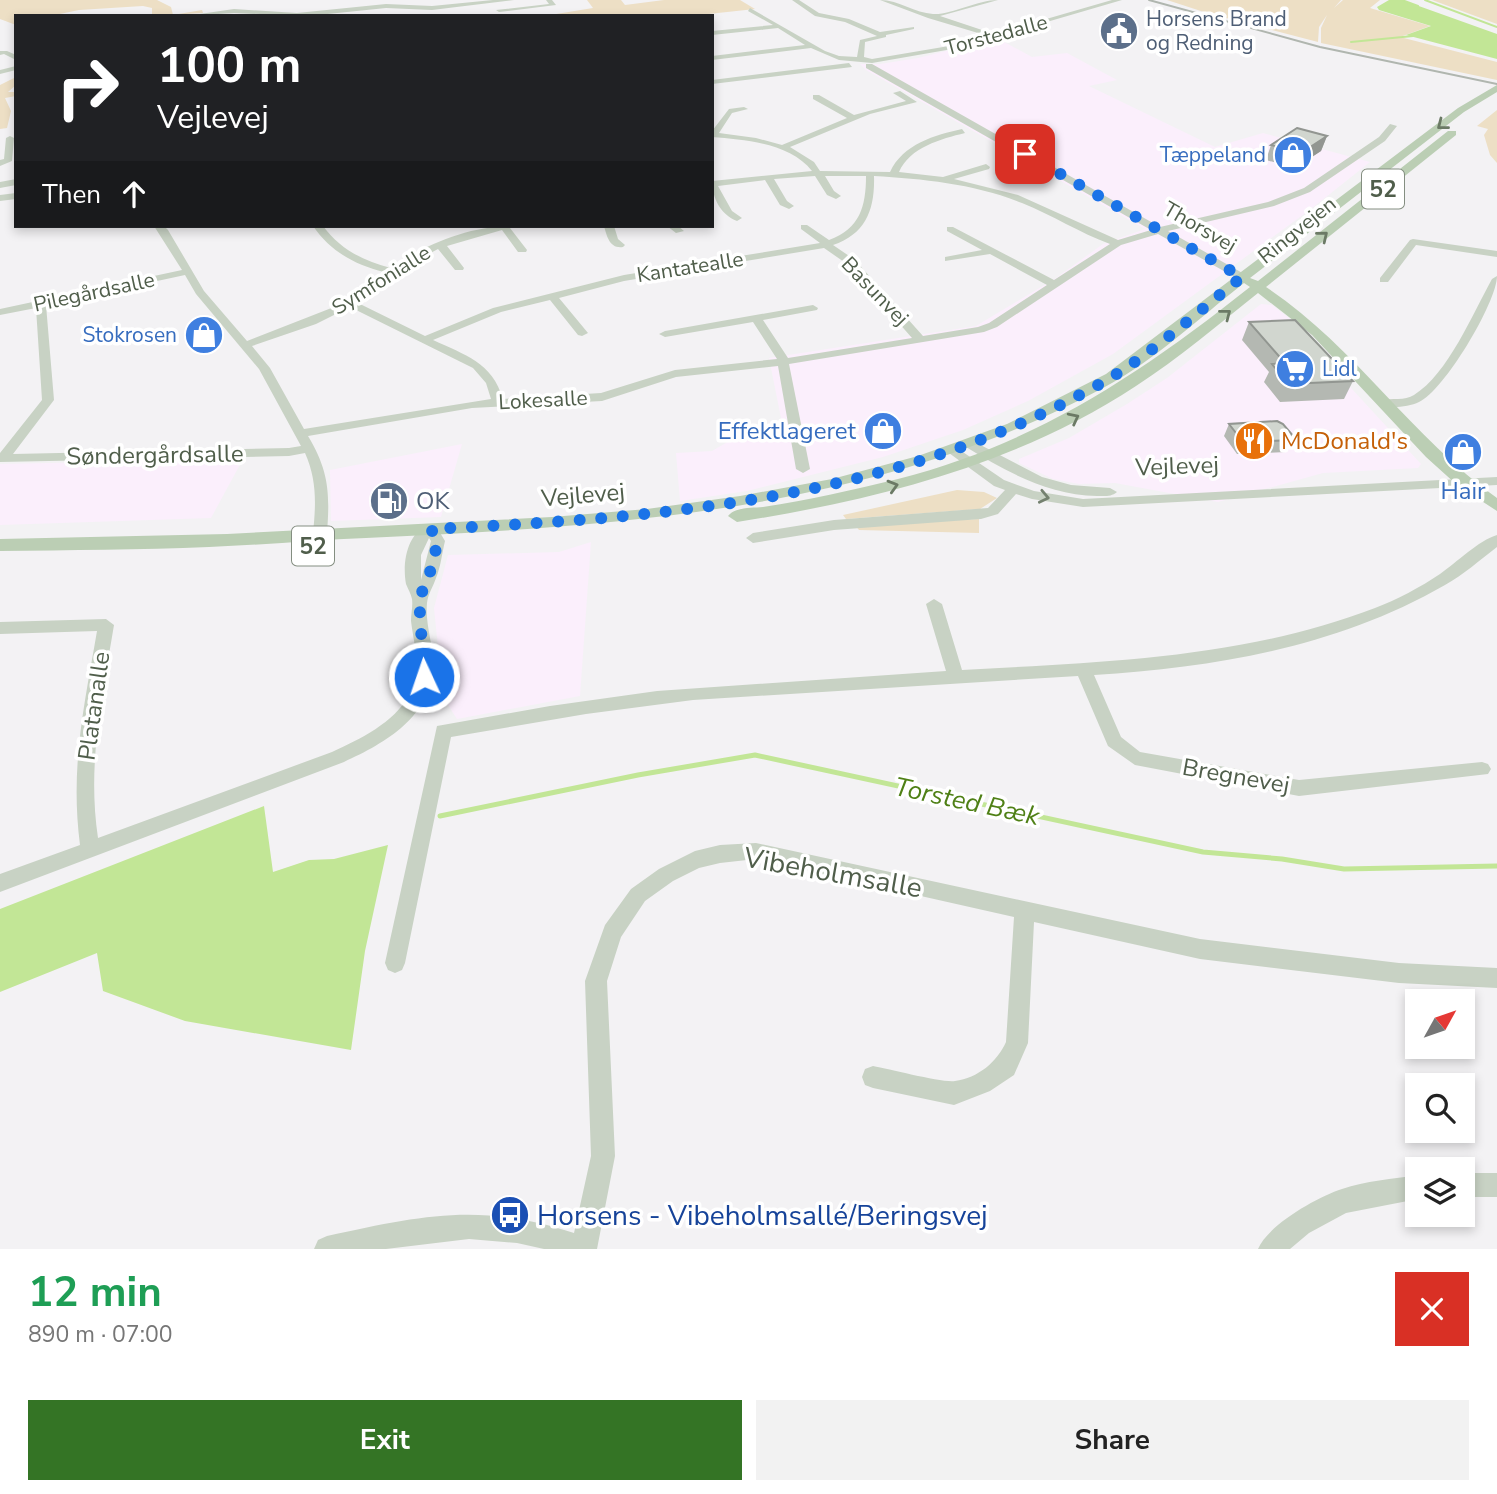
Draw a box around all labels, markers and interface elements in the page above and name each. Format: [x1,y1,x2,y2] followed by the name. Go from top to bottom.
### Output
[1146,5,1287,57] place label: Horsens Brand og Redning
[941,8,1051,62] street label: Torstedalle
[1098,10,1140,52] public building icon: Horsens Brand og Redning
[157,32,301,99] text: 100 m
[42,42,133,133] icon: right
[157,96,269,139] text: Vejlevej
[1437,116,1449,129] one-way arrow
[995,124,1055,184] pin
[1272,134,1314,176] shop icon: Tæppeland
[1006,135,1044,173] icon: arrive
[1160,141,1266,169] place label: Tæppeland
[1362,170,1404,208] road number: 52
[115,175,153,213] icon: ahead
[42,177,101,212] text: Then
[1252,190,1342,270] street label: Ringvejen
[1158,195,1242,259] street label: Thorsvej
[1315,232,1327,245] one-way arrow
[326,239,436,321] street label: Symfonialle
[635,245,745,289] street label: Kantatealle
[835,250,915,332] street label: Basunvej
[31,265,157,319] street label: Pilegårdsalle
[1218,310,1230,323] one-way arrow
[183,314,225,356] shop icon: Stokrosen
[82,321,177,349] place label: Stokrosen
[1274,348,1316,390] supermarket icon: Lidl
[1322,355,1358,383] place label: Lidl
[498,384,588,416] street label: Lokesalle
[862,410,904,452] shop icon: Effektlageret
[1067,412,1079,426] one-way arrow
[718,415,857,447] place label: Effektlageret
[1233,420,1275,462] restaurant icon: McDonald's
[1281,425,1408,457] place label: McDonald's
[1442,431,1484,473] shop icon: Hair
[66,437,244,473] street label: Søndergårdsalle
[1134,449,1219,483] street label: Vejlevej
[539,475,626,515] street label: Vejlevej
[1440,475,1486,507] place label: Hair
[368,480,410,522] fuel station icon: OK
[887,480,899,495] one-way arrow
[416,485,450,517] place label: OK
[1038,489,1050,504] one-way arrow
[292,526,334,566] road number: 52
[387,640,461,714] position arrow
[71,650,117,762] street label: Platanalle
[1180,751,1292,801] street label: Bregnevej
[891,769,1044,834] water label: Torsted Bæk
[740,838,925,907] street label: Vibeholmsalle
[1405,989,1475,1059] north arrow
[1405,989,1475,1227] map controls
[1405,1073,1475,1143] button: search
[1405,1157,1475,1227] button: layers
[489,1194,531,1236] bus stop icon: Horsens - Vibeholmsallé/Beringsvej
[537,1197,988,1235] place label: Horsens - Vibeholmsallé/Beringsvej
[28,1264,162,1321] text: 12 min
[1395,1272,1469,1346] button: close
[28,1319,173,1350] text: 890 m · 07:00
[28,1400,742,1480] button: Exit
[756,1400,1469,1480] button: Share

